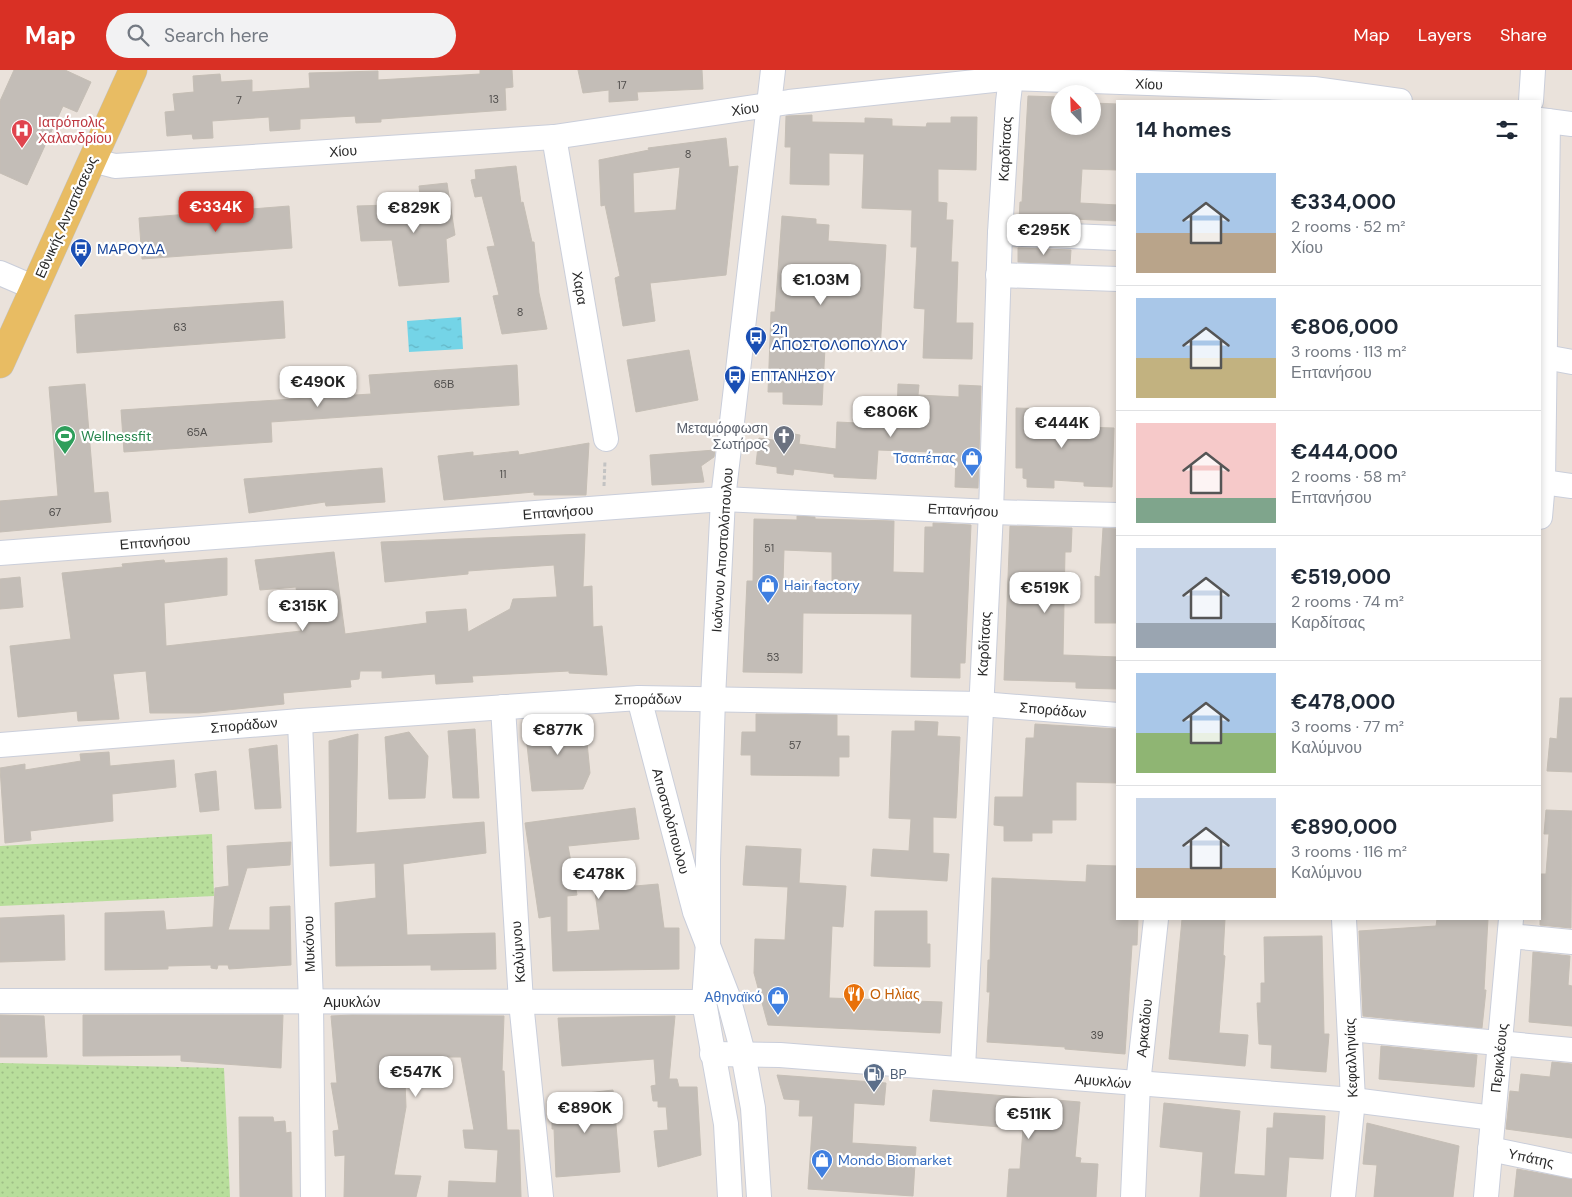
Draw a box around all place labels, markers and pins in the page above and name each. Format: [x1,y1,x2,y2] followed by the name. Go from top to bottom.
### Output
[38,113,112,147] place label: Ιατρόπολις Χαλανδρίου
[10,118,34,149] hospital icon: Ιατρόπολις Χαλανδρίου
[181,190,251,233] pin: €334K
[379,191,449,234] pin: €829K
[1009,214,1079,256] pin: €295K
[69,237,93,268] bus stop icon: ΜΑΡΟΥΔΑ
[97,240,165,258] place label: ΜΑΡΟΥΔΑ
[780,264,862,306] pin: €1.03M
[772,320,908,354] place label: 2η ΑΠΟΣΤΟΛΟΠΟΥΛΟΥ
[744,325,768,356] bus stop icon: 2η ΑΠΟΣΤΟΛΟΠΟΥΛΟΥ
[723,364,747,395] bus stop icon: ΕΠΤΑΝΗΣΟΥ
[283,366,353,408] pin: €490K
[751,367,837,385] place label: ΕΠΤΑΝΗΣΟΥ
[856,396,926,438] pin: €806K
[1027,406,1097,449] pin: €444K
[676,419,768,453] place label: Μεταμόρφωση Σωτήρος
[53,424,77,455] sports icon: Wellnessfit
[772,424,796,455] church icon: Μεταμόρφωση Σωτήρος
[81,427,151,445] place label: Wellnessfit
[960,446,984,477] shop icon: Τσαπέπας
[893,449,956,467] place label: Τσαπέπας
[1010,572,1080,614] pin: €519K
[756,573,780,604] shop icon: Hair factory
[784,576,860,594] place label: Hair factory
[268,590,338,632] pin: €315K
[523,714,593,756] pin: €877K
[564,858,634,900] pin: €478K
[842,982,866,1013] restaurant icon: Ο Ηλίας
[766,985,790,1016] shop icon: Αθηναϊκό
[870,985,920,1003] place label: Ο Ηλίας
[704,988,762,1006] place label: Αθηναϊκό
[381,1056,451,1098] pin: €547K
[862,1062,886,1093] fuel station icon: BP
[890,1065,907,1083] place label: BP
[550,1092,620,1134] pin: €890K
[994,1098,1064,1140] pin: €511K
[810,1148,834,1179] shop icon: Mondo Biomarket
[838,1151,952,1169] place label: Mondo Biomarket

